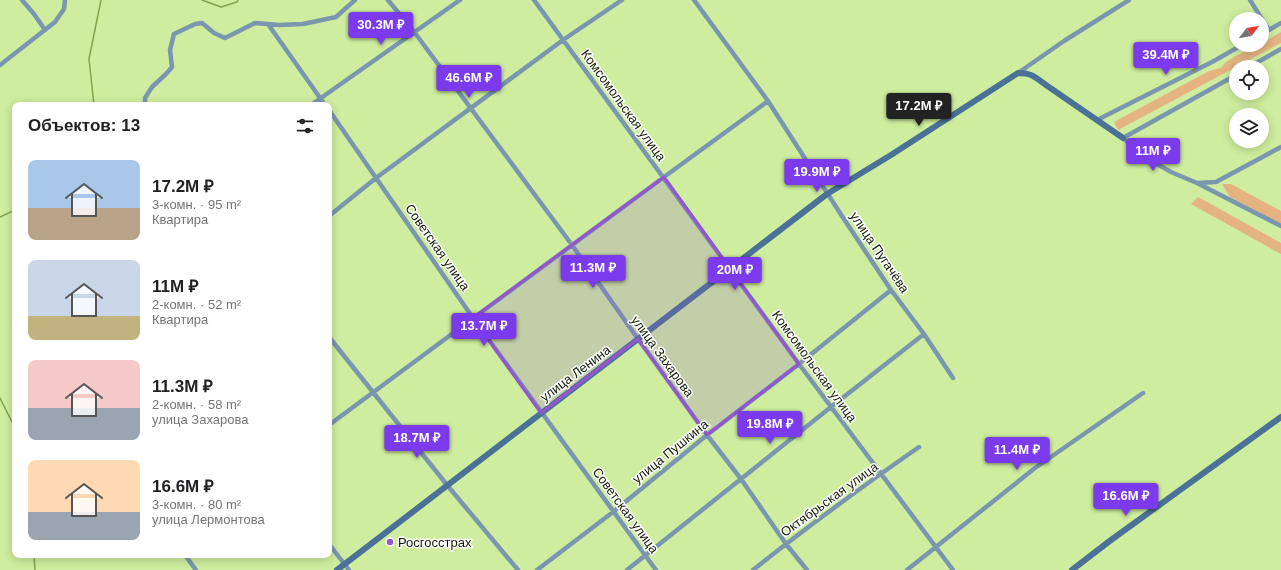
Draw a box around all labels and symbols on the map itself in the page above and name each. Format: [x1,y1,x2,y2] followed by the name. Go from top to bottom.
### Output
[344,12,418,46] pin: 30.3M ₽
[1229,12,1269,52] north arrow
[1129,42,1203,76] pin: 39.4M ₽
[578,47,669,165] street label: Комсомольская улица
[432,65,506,99] pin: 46.6M ₽
[882,93,956,127] pin: 17.2M ₽
[1125,138,1181,172] pin: 11M ₽
[780,159,854,193] pin: 19.9M ₽
[402,201,473,294] street label: Советская улица
[847,209,913,296] street label: улица Пугачёва
[556,255,630,289] pin: 11.3M ₽
[707,257,763,291] pin: 20M ₽
[769,308,860,426] street label: Комсомольская улица
[447,313,521,347] pin: 13.7M ₽
[628,313,697,400] street label: улица Захарова
[537,342,614,405] street label: улица Ленина
[733,411,807,445] pin: 19.8M ₽
[629,416,712,486] street label: улица Пушкина
[380,425,454,459] pin: 18.7M ₽
[980,437,1054,471] pin: 11.4M ₽
[778,459,881,540] street label: Октябрьская улица
[590,465,662,557] street label: Советская улица
[1089,483,1163,517] pin: 16.6M ₽
[398,535,472,550] place label: Росгосстрах
[385,537,395,547] marker: Росгосстрах

